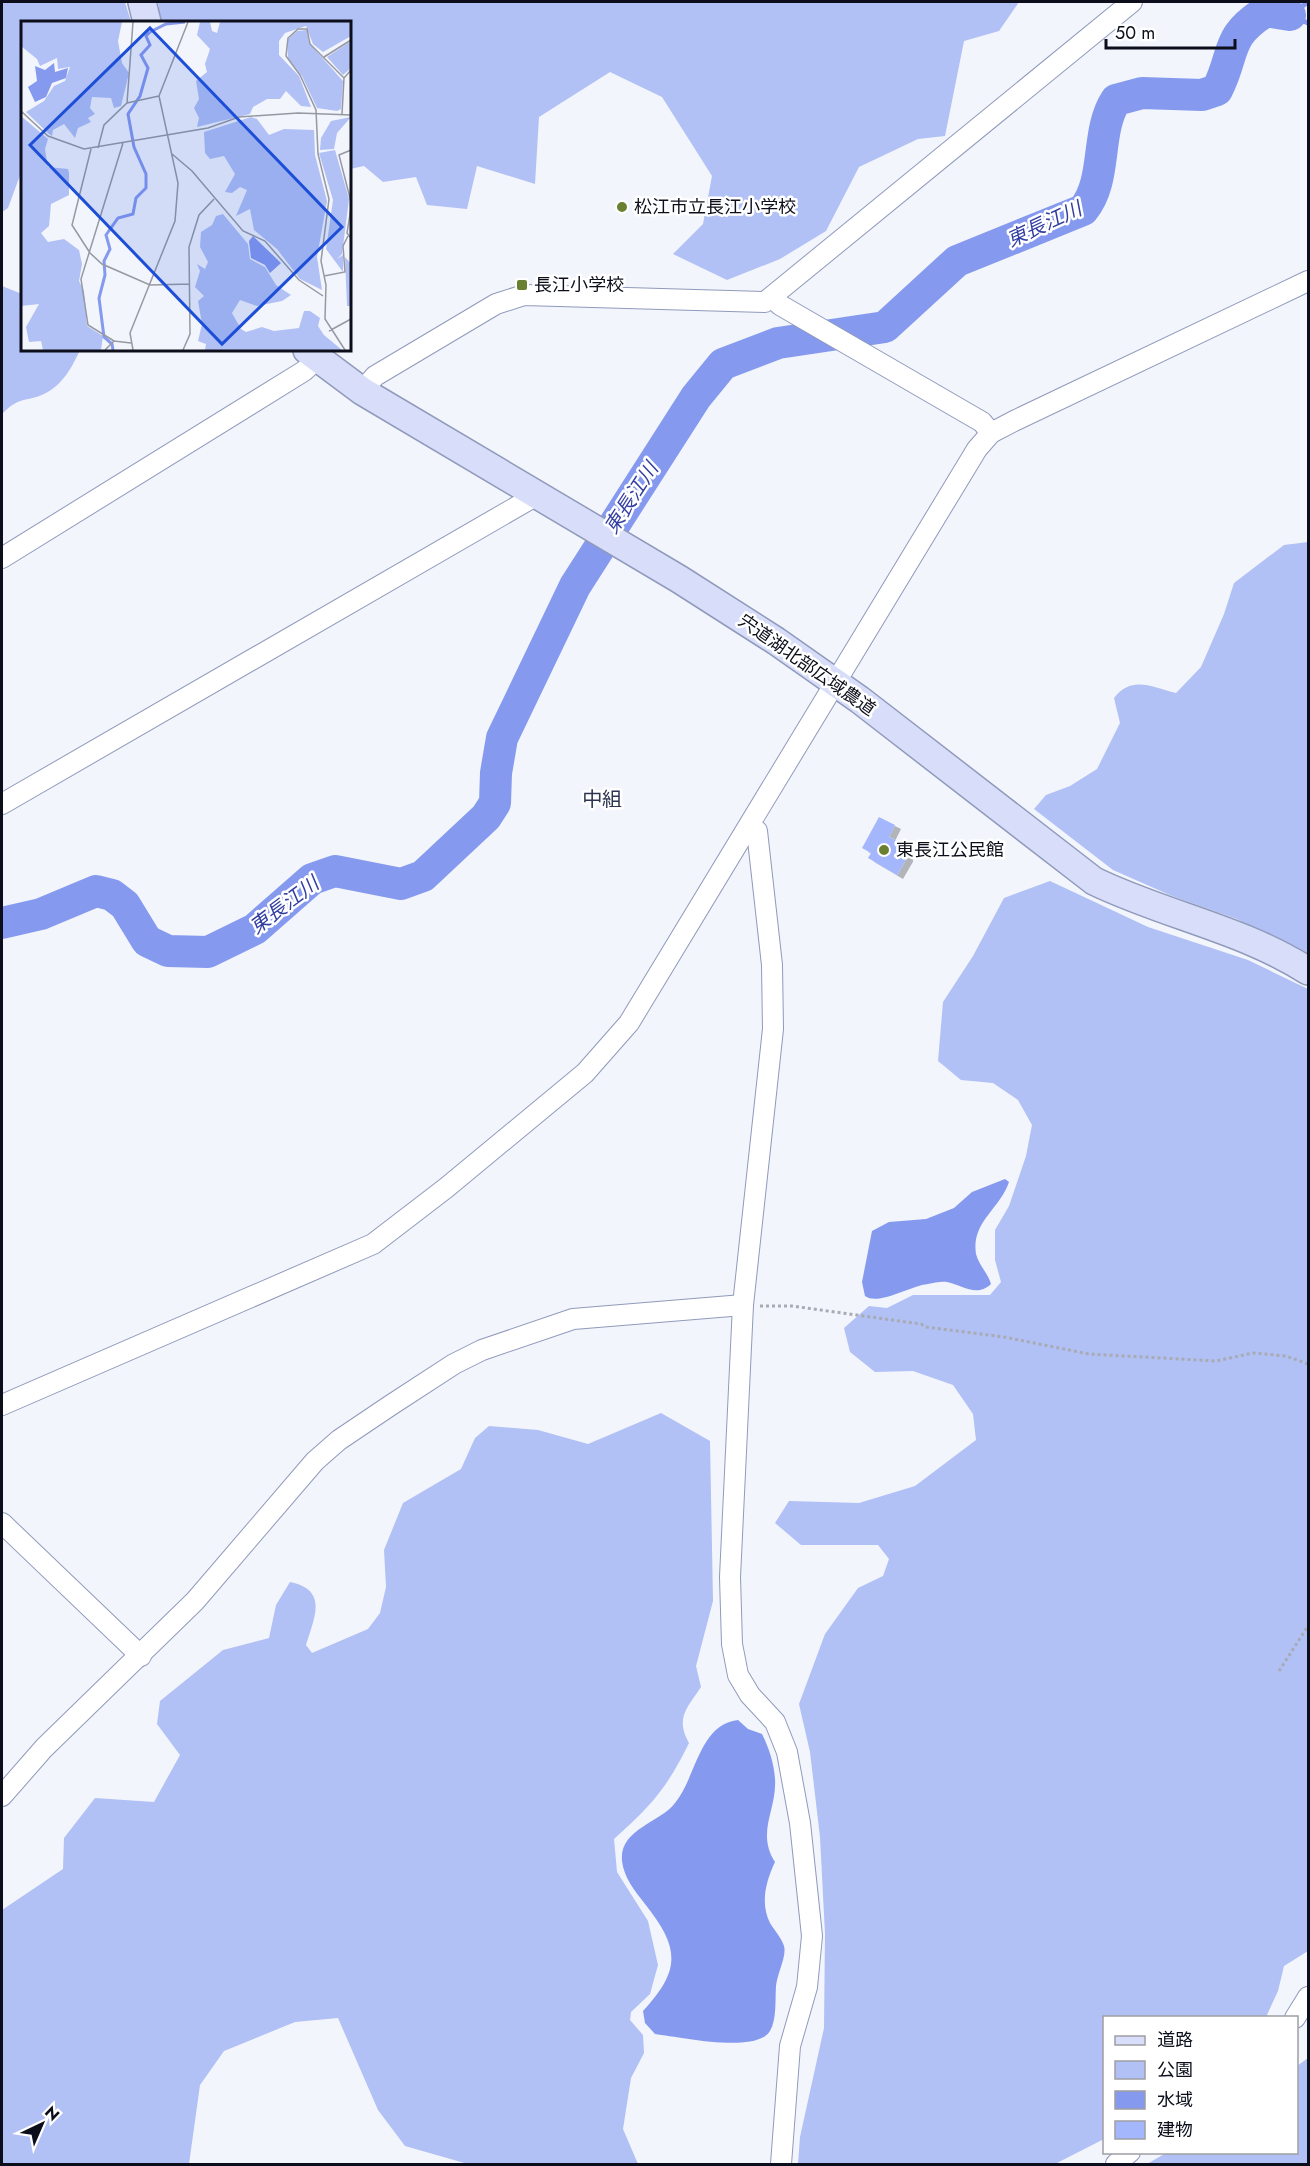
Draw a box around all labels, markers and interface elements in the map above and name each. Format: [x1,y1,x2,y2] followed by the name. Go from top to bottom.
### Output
[1106,12,1235,50] scale bar
[1115,20,1155,46] text: 50 m
[21,21,351,351] inset map
[634,194,796,220] place label: 松江市立長江小学校
[1002,194,1088,254] water label: 東長江川
[615,200,629,214] marker: 松江市立長江小学校
[534,272,624,298] place label: 長江小学校
[515,278,529,292] marker: 長江小学校
[597,455,666,540] water label: 東長江川
[733,608,881,722] street label: 宍道湖北部広域農道
[582,785,622,814] district label: 中組
[896,837,1004,863] place label: 東長江公民館
[877,843,891,857] marker: 東長江公民館
[244,869,327,941] water label: 東長江川
[1103,2016,1298,2154] legend
[1157,2027,1193,2053] text: 道路
[1157,2057,1193,2083] text: 公園
[1157,2087,1193,2113] text: 水域
[12,2094,72,2154] north arrow
[40,2101,65,2126] text: N
[1157,2117,1193,2143] text: 建物

